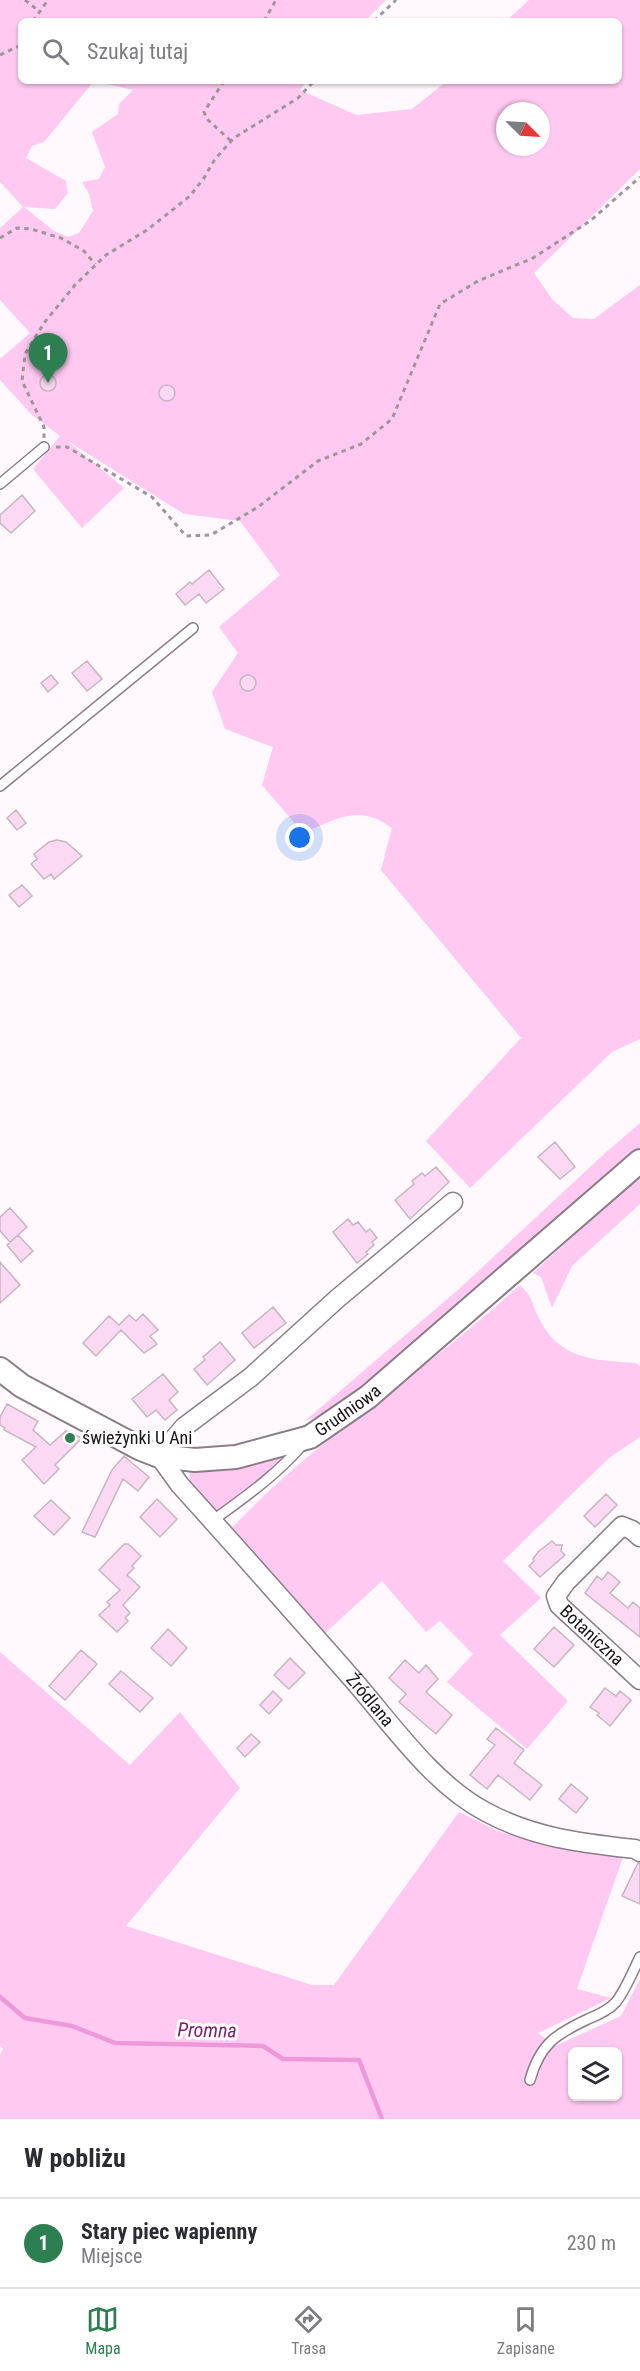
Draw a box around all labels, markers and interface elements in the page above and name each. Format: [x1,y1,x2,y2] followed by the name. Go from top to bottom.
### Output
[18,18,622,84] search box
[39,35,72,68] icon: search
[87,39,188,64] text: Szukaj tutaj
[496,102,550,156] north arrow
[28,334,68,383] pin: 1
[285,823,314,852] your location
[311,1380,385,1441] street label: Grudniowa
[82,1427,192,1448] place label: świeżynki U Ani
[63,1431,77,1445] marker: świeżynki U Ani
[556,1600,628,1670] street label: Botaniczna
[342,1669,399,1731] street label: Źródlana
[177,2017,237,2043] water label: Promna
[568,2047,622,2101] map controls
[568,2047,622,2101] button: layers
[24,2143,126,2173] text: W pobliżu
[81,2219,257,2244] text: Stary piec wapienny
[38,2231,49,2255] text: 1
[567,2231,616,2255] text: 230 m
[81,2244,142,2268] text: Miejsce
[85,2303,121,2358] tab: Mapa
[291,2303,326,2358] tab: Trasa
[497,2303,555,2358] tab: Zapisane

